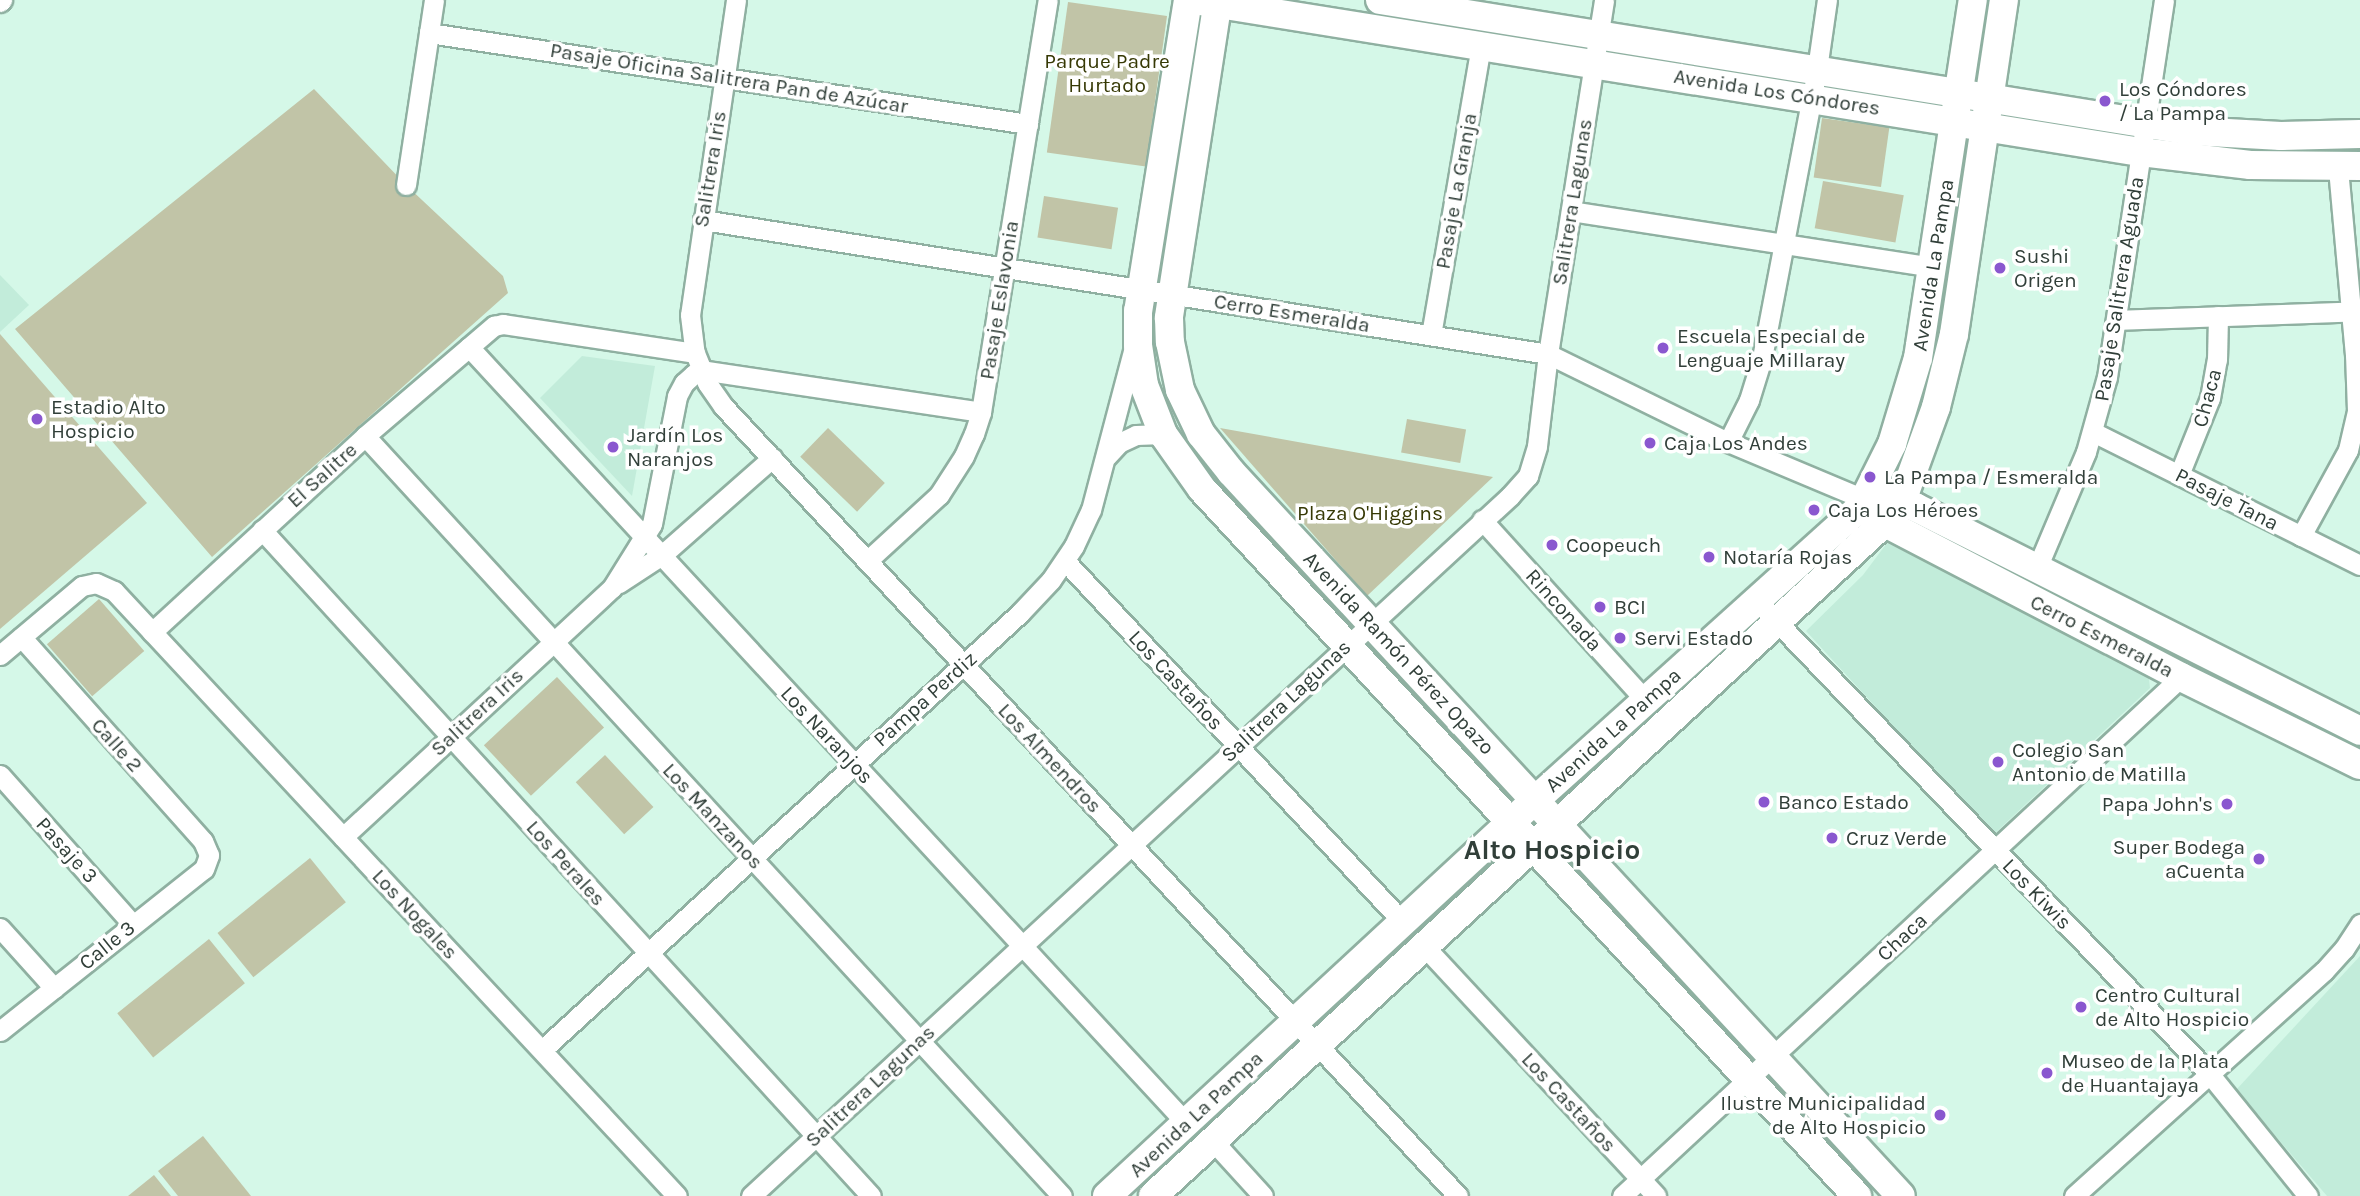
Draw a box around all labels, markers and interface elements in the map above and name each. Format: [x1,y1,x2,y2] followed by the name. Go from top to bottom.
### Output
[548,37,910,119] street label: Pasaje Oficina Salitrera Pan de Azúcar
[1044,48,1170,98] park label: Parque Padre Hurtado
[1672,63,1882,121] street label: Avenida Los Cóndores
[2119,76,2247,126] place label: Los Cóndores / La Pampa
[2097,93,2113,109] marker: Los Cóndores / La Pampa
[688,109,732,229] street label: Salitrera Iris
[1430,111,1482,271] street label: Pasaje La Granja
[1546,117,1598,287] street label: Salitrera Lagunas
[2089,175,2149,403] street label: Pasaje Salitrera Aguada
[1907,177,1959,353] street label: Avenida La Pampa
[974,219,1024,381] street label: Pasaje Eslavonia
[2014,243,2077,293] place label: Sushi Origen
[1992,260,2008,276] marker: Sushi Origen
[1212,288,1372,338] street label: Cerro Esmeralda
[1677,323,1865,373] place label: Escuela Especial de Lenguaje Millaray
[1655,340,1671,356] marker: Escuela Especial de Lenguaje Millaray
[2187,366,2227,430] street label: Chaca
[51,394,166,444] place label: Estadio Alto Hospicio
[29,411,45,427] marker: Estadio Alto Hospicio
[627,422,723,472] place label: Jardín Los Naranjos
[1664,430,1808,456] place label: Caja Los Andes
[1642,435,1658,451] marker: Caja Los Andes
[282,437,362,513] street label: El Salitre
[605,439,621,455] marker: Jardín Los Naranjos
[2171,462,2283,536] street label: Pasaje Tana
[1884,464,2098,490] place label: La Pampa / Esmeralda
[1862,469,1878,485] marker: La Pampa / Esmeralda
[1828,497,1979,523] place label: Caja Los Héroes
[1297,500,1443,526] park label: Plaza O'Higgins
[1806,502,1822,518] marker: Caja Los Héroes
[1566,532,1661,558] place label: Coopeuch
[1544,537,1560,553] marker: Coopeuch
[1723,544,1852,570] place label: Notaría Rojas
[1298,546,1500,760] street label: Avenida Ramón Pérez Opazo
[1701,549,1717,565] marker: Notaría Rojas
[1520,564,1608,656] street label: Rinconada
[2026,589,2178,683] street label: Cerro Esmeralda
[1614,594,1646,620] place label: BCI
[1592,599,1608,615] marker: BCI
[1123,625,1229,735] street label: Los Castaños
[1634,625,1753,651] place label: Servi Estado
[1612,630,1628,646] marker: Servi Estado
[1216,634,1356,768] street label: Salitrera Lagunas
[868,646,982,752] street label: Pampa Perdiz
[1540,662,1686,798] street label: Avenida La Pampa
[425,663,529,761] street label: Salitrera Iris
[775,681,879,789] street label: Los Naranjos
[993,698,1107,818] street label: Los Almendros
[86,713,148,777] street label: Calle 2
[2012,737,2187,787] place label: Colegio San Antonio de Matilla
[1990,754,2006,770] marker: Colegio San Antonio de Matilla
[657,758,769,874] street label: Los Manzanos
[1778,789,1909,815] place label: Banco Estado
[2102,791,2213,817] place label: Papa John's
[1756,794,1772,810] marker: Banco Estado
[2219,796,2235,812] marker: Papa John's
[31,812,103,888] street label: Pasaje 3
[521,815,611,911] street label: Los Perales
[1846,825,1947,851] place label: Cruz Verde
[1824,830,1840,846] marker: Cruz Verde
[1464,833,1640,867] district label: Alto Hospicio
[2113,834,2245,884] place label: Super Bodega aCuenta
[2251,851,2267,867] marker: Super Bodega aCuenta
[1997,853,2077,935] street label: Los Kiwis
[367,864,463,964] street label: Los Nogales
[1872,907,1932,967] street label: Chaca
[74,915,140,975] street label: Calle 3
[2095,982,2249,1032] place label: Centro Cultural de Alto Hospicio
[2073,999,2089,1015] marker: Centro Cultural de Alto Hospicio
[800,1019,940,1153] street label: Salitrera Lagunas
[1124,1045,1268,1183] street label: Avenida La Pampa
[1516,1047,1622,1157] street label: Los Castaños
[2061,1048,2229,1098] place label: Museo de la Plata de Huantajaya
[2039,1065,2055,1081] marker: Museo de la Plata de Huantajaya
[1720,1090,1926,1140] place label: Ilustre Municipalidad de Alto Hospicio
[1932,1107,1948,1123] marker: Ilustre Municipalidad de Alto Hospicio

